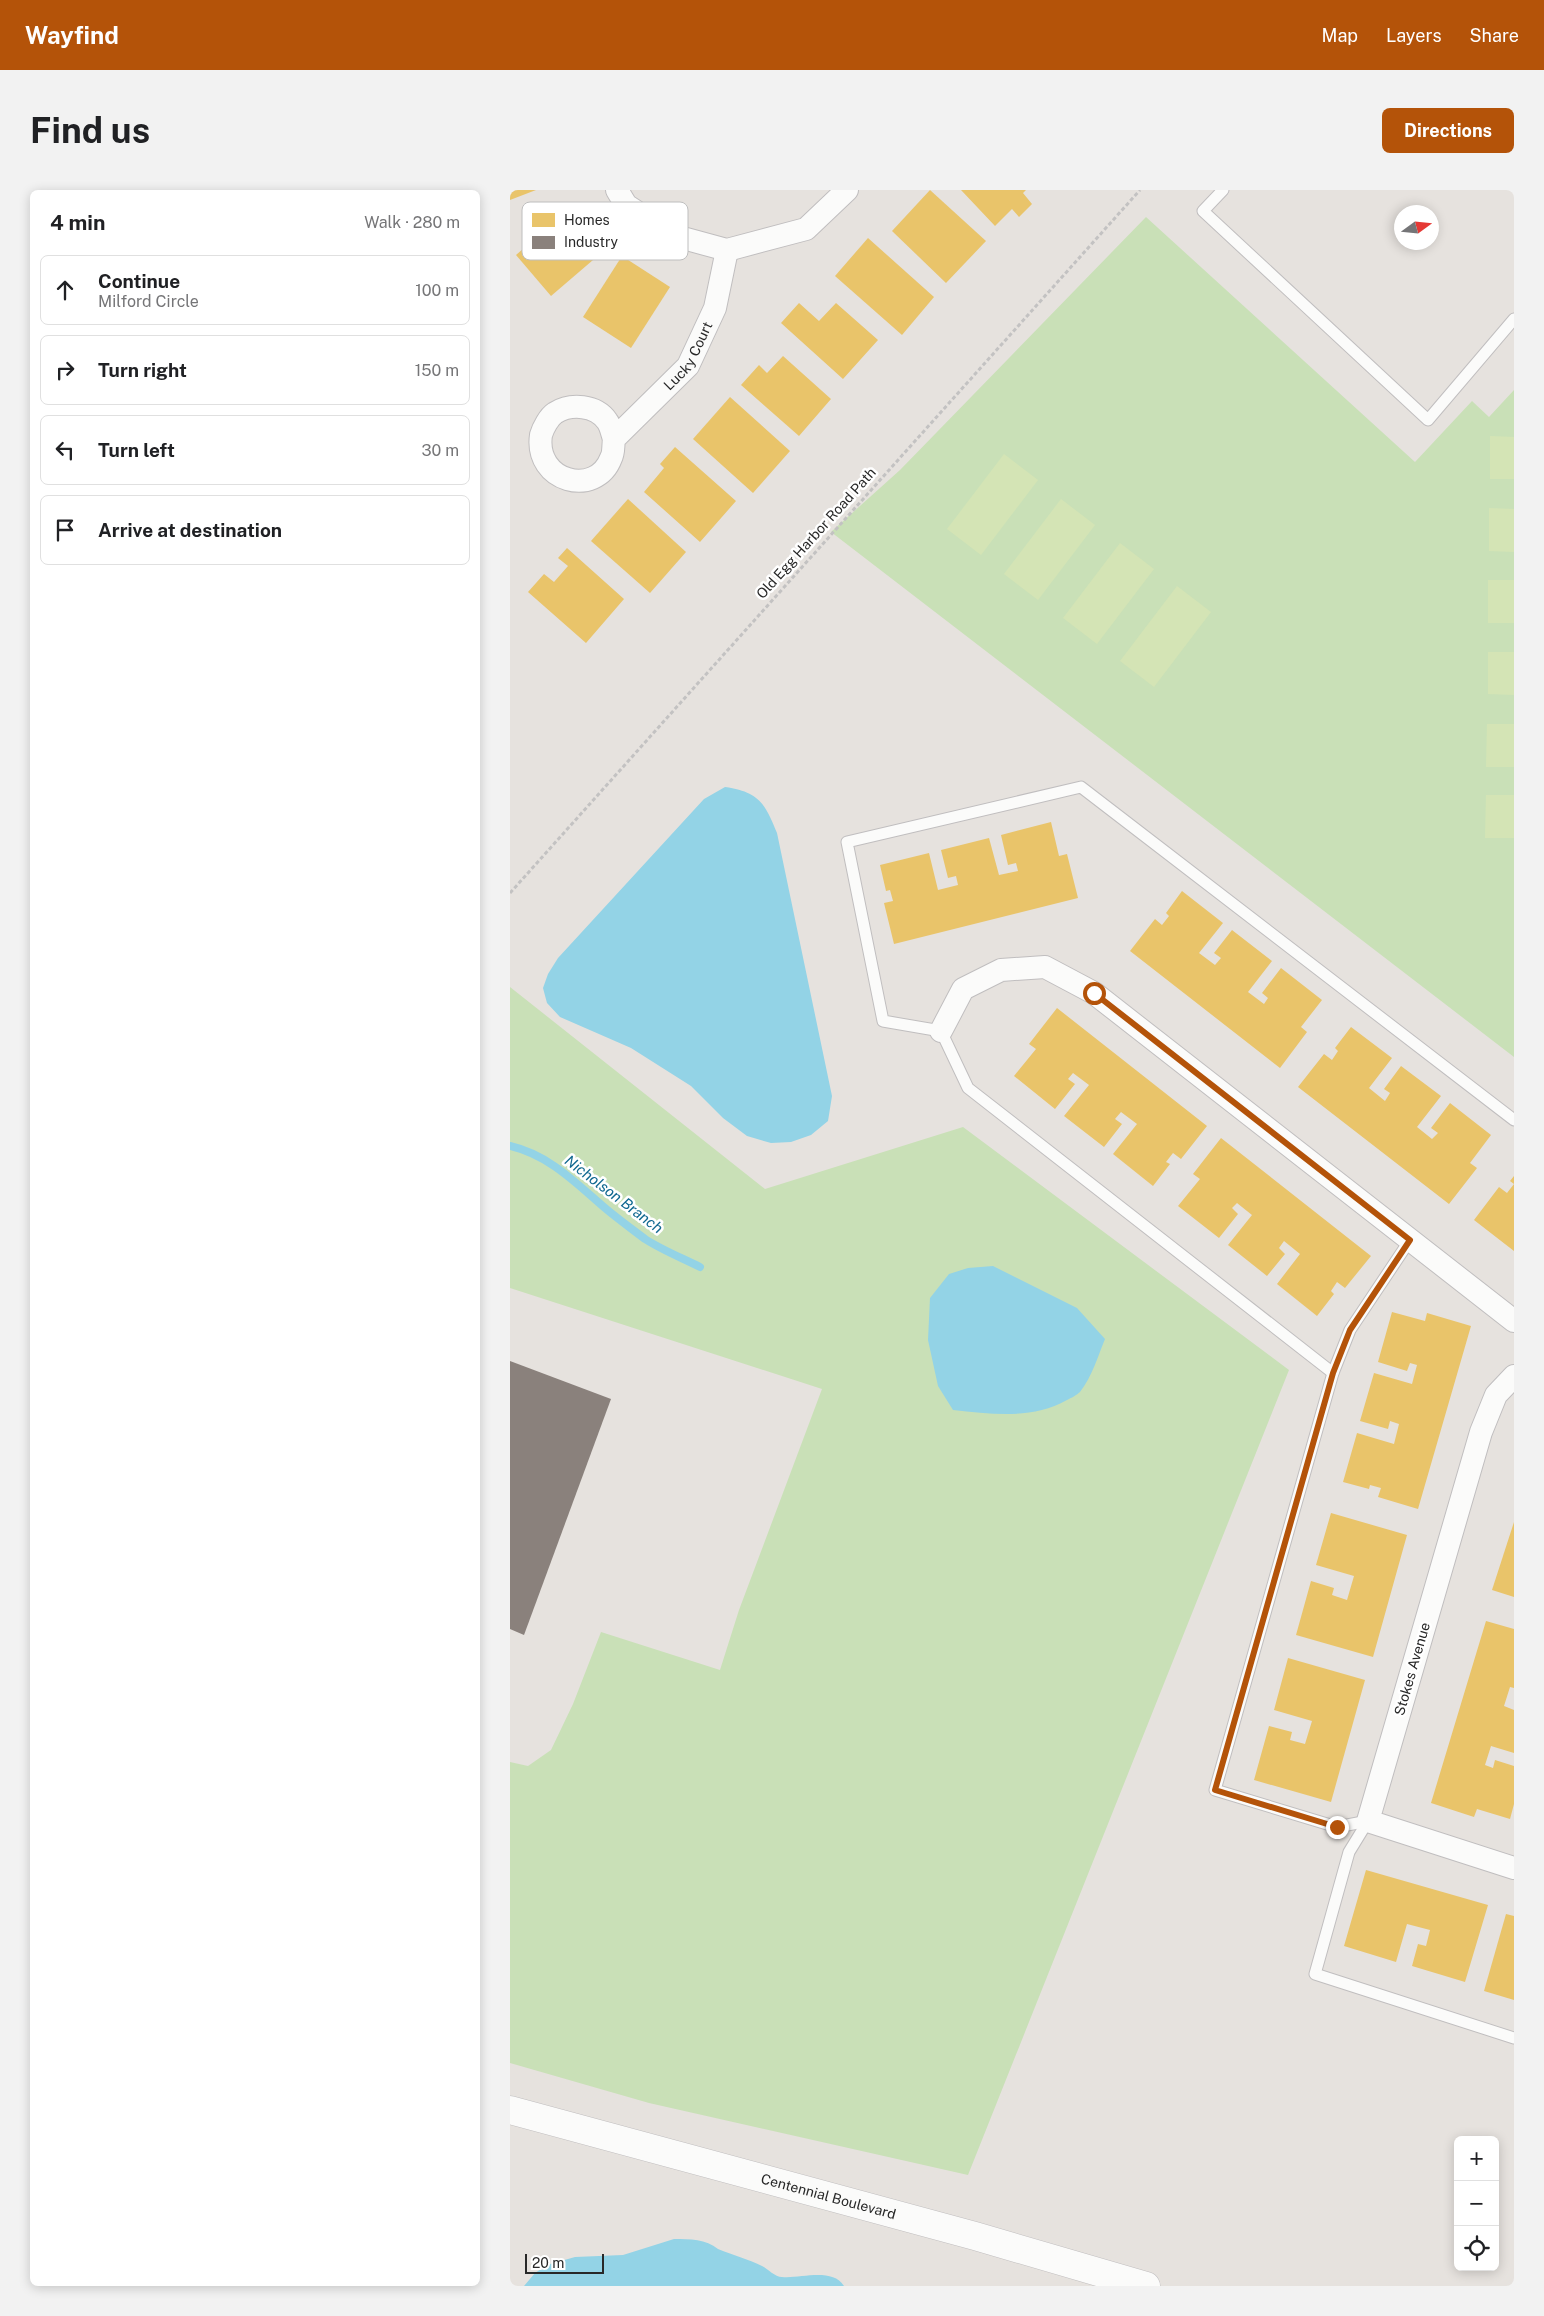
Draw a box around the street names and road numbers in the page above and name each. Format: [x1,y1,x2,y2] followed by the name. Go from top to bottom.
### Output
[660,319,716,393] street label: Lucky Court
[753,464,879,602] street label: Old Egg Harbor Road Path
[1391,1620,1433,1717] street label: Stokes Avenue
[759,2170,898,2222] street label: Centennial Boulevard

